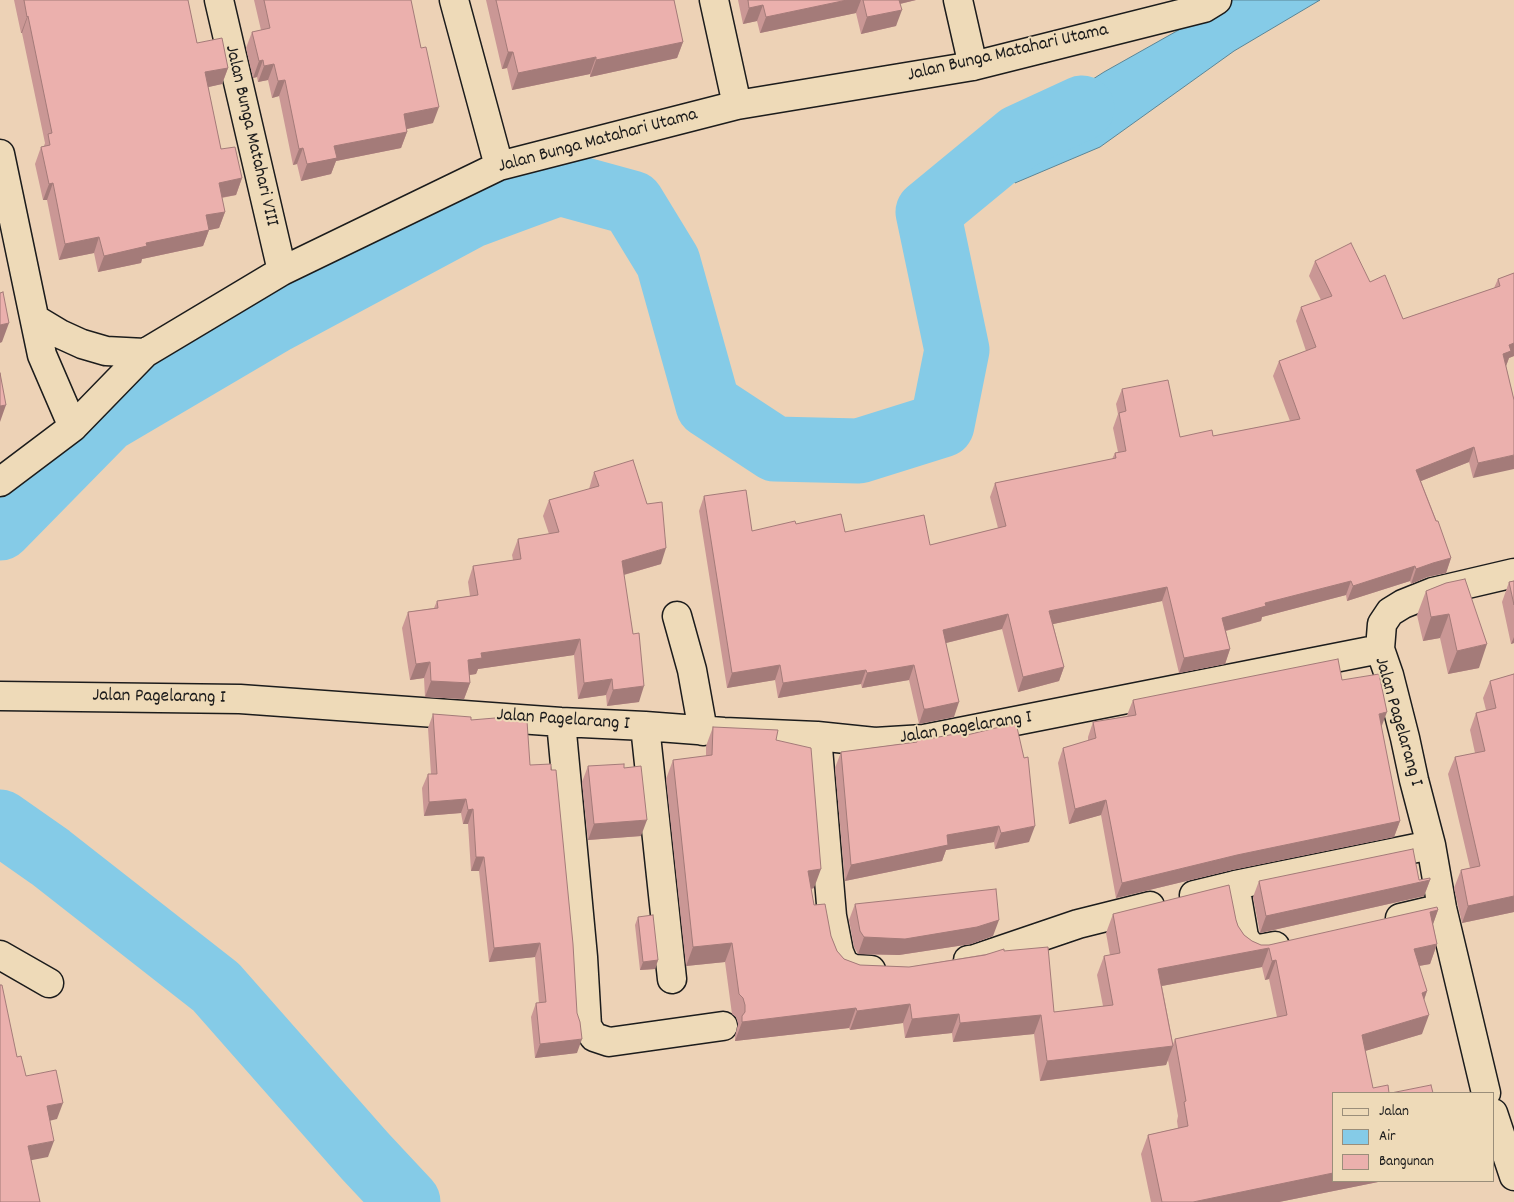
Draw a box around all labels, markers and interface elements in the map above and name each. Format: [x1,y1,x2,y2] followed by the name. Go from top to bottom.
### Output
[905,20,1111,88] street label: Jalan Bunga Matahari Utama
[218,43,282,229] street label: Jalan Bunga Matahari VIII
[496,104,700,180] street label: Jalan Bunga Matahari Utama
[1368,655,1426,789] street label: Jalan Pagelarang I
[92,685,226,711] street label: Jalan Pagelarang I
[496,705,630,737] street label: Jalan Pagelarang I
[898,707,1034,751] street label: Jalan Pagelarang I
[1332,1092,1494,1182] legend
[1379,1101,1409,1123] text: Jalan
[1379,1126,1396,1148] text: Air
[1379,1151,1434,1173] text: Bangunan

